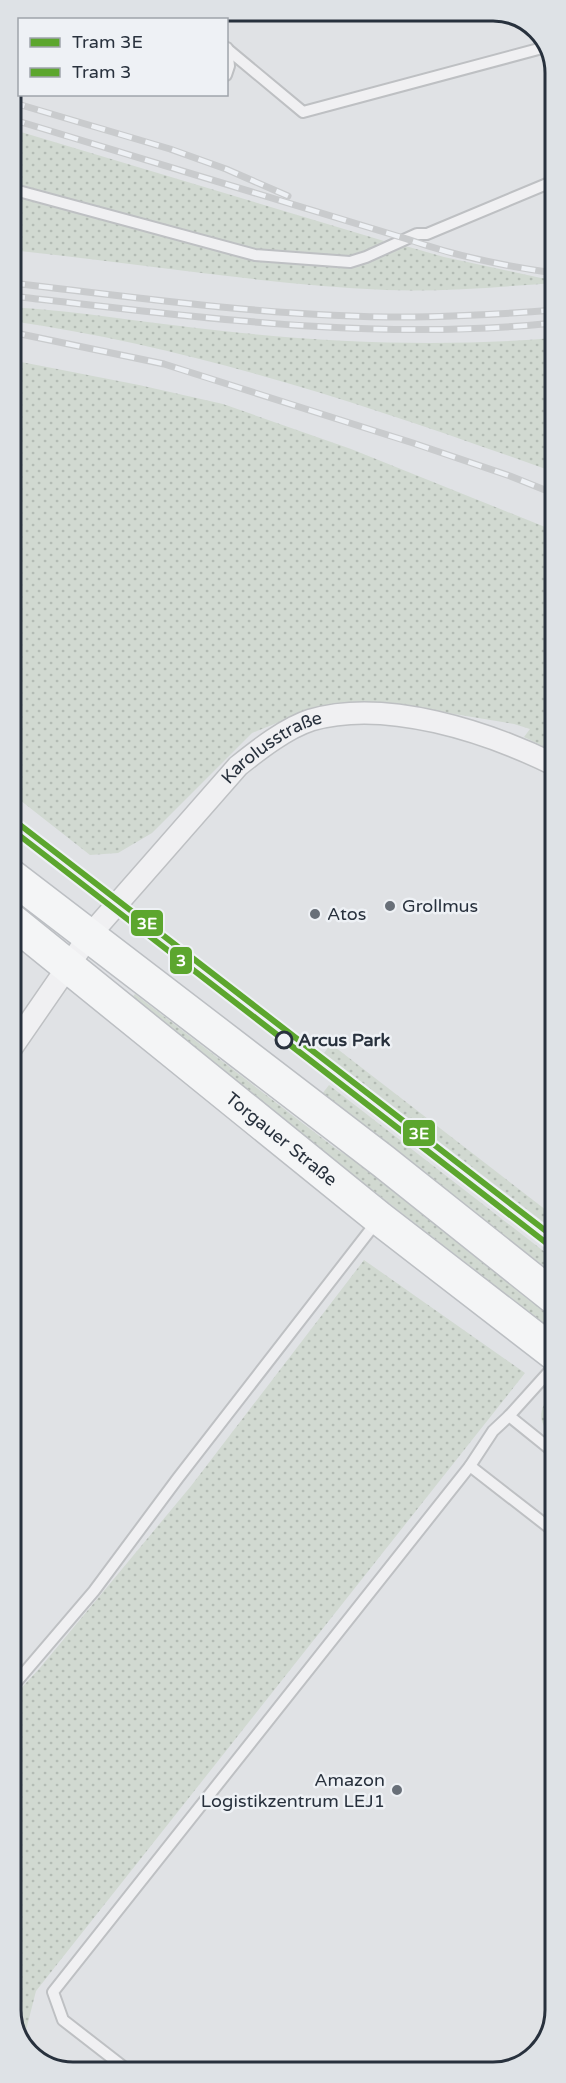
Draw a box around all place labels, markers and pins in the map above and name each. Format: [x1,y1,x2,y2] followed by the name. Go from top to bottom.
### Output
[402,895,478,917] place label: Grollmus
[383,899,397,913] marker: Grollmus
[327,903,366,925] place label: Atos
[308,907,322,921] marker: Atos
[298,1029,390,1051] place label: Arcus Park
[275,1031,293,1049] marker: Arcus Park
[201,1769,385,1812] place label: Amazon Logistikzentrum LEJ1
[390,1783,404,1797] marker: Amazon Logistikzentrum LEJ1

